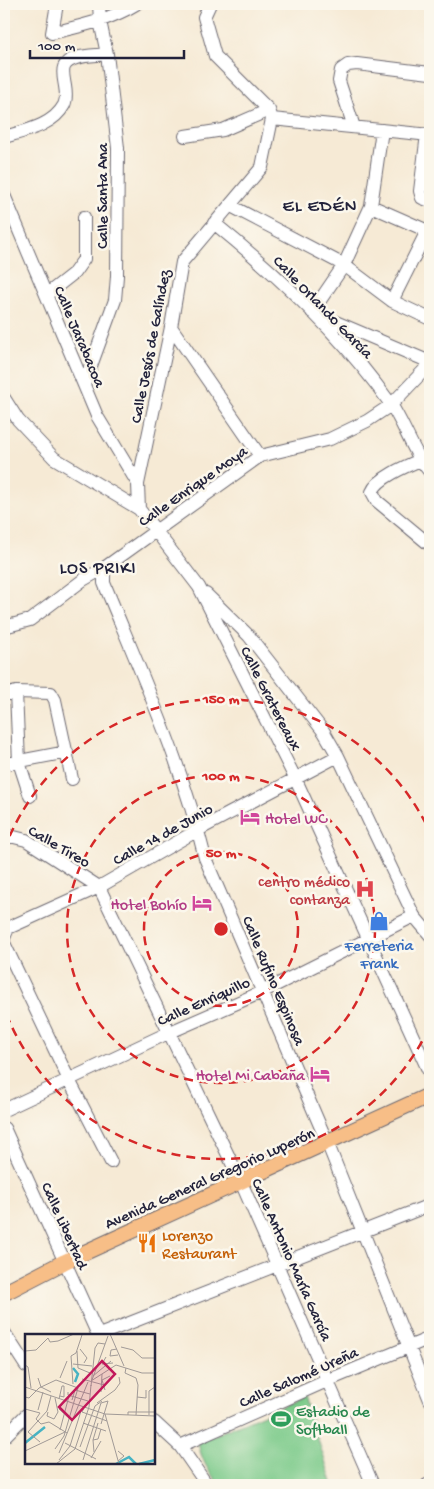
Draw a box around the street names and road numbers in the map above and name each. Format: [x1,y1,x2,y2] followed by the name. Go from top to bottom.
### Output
[95,142,114,249] street label: Calle Santa Ana
[267,253,376,365] street label: Calle Orlando García
[128,267,177,425] street label: Calle Jesús de Galíndez
[48,284,108,392] street label: Calle Jarabacoa
[136,443,253,533] street label: Calle Enrique Moya
[234,644,304,756] street label: Calle Gratereaux
[110,801,217,871] street label: Calle 14 de Junio
[24,823,93,873] street label: Calle Tireo
[236,914,308,1050] street label: Calle Rufino Espinosa
[155,974,254,1032] street label: Calle Enriquillo
[103,1125,319,1235] street label: Avenida General Gregorio Luperón
[245,1176,335,1346] street label: Calle Antonio María García
[35,1180,91,1274] street label: Calle Libertad
[237,1344,363,1414] street label: Calle Salomé Ureña

